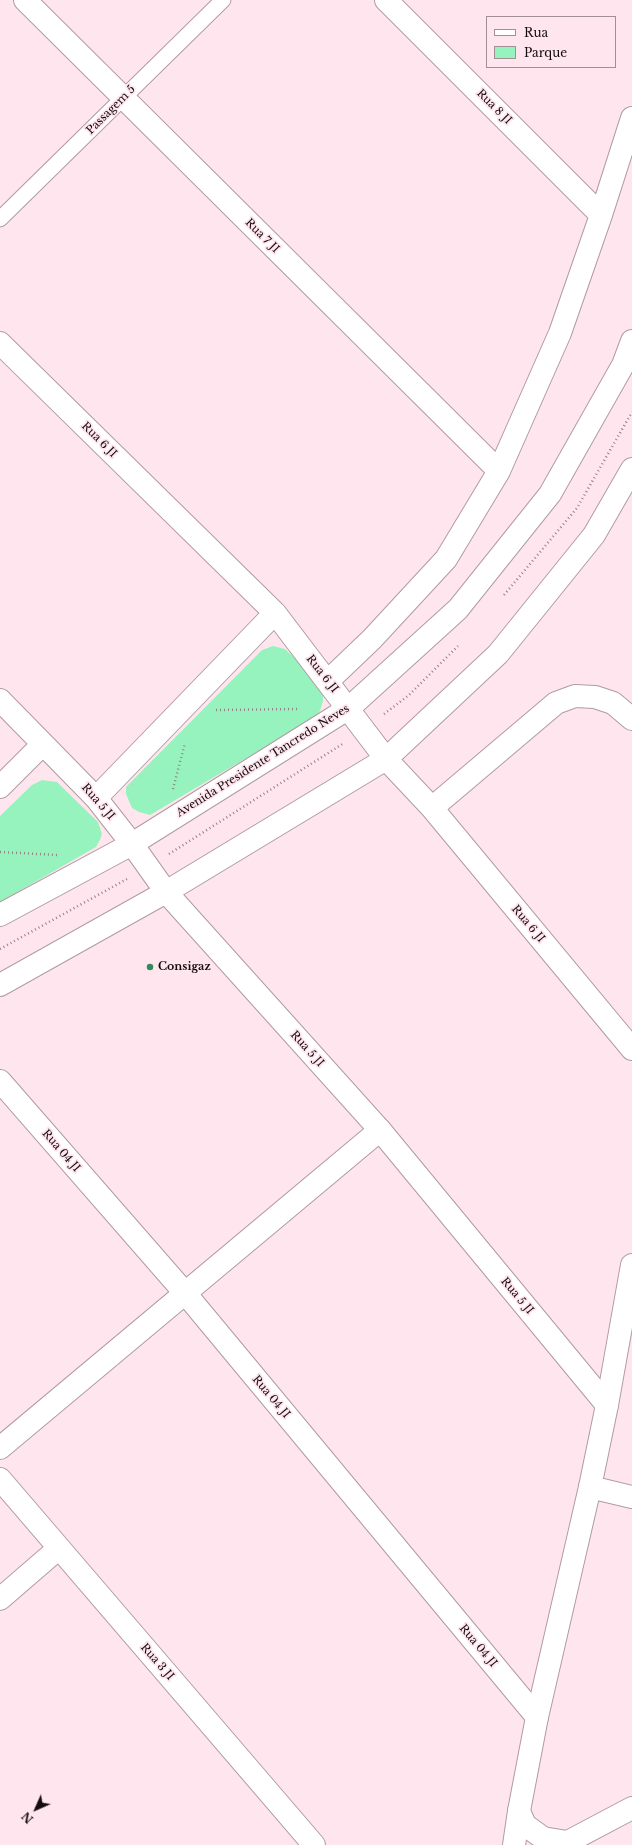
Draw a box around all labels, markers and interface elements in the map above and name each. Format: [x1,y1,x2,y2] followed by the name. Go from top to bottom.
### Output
[486,16,616,68] legend
[524,25,548,40] text: Rua
[524,45,567,60] text: Parque
[84,83,138,137] street label: Passagem 5
[474,87,514,127] street label: Rua 8 JI
[242,216,282,256] street label: Rua 7 JI
[79,420,119,460] street label: Rua 6 JI
[303,652,341,696] street label: Rua 6 JI
[174,702,352,820] street label: Avenida Presidente Tancredo Neves
[79,781,117,823] street label: Rua 5 JI
[509,903,547,945] street label: Rua 6 JI
[158,960,211,974] place label: Consigaz
[145,962,155,972] marker: Consigaz
[288,1028,326,1070] street label: Rua 5 JI
[39,1127,83,1175] street label: Rua 04 JI
[498,1275,536,1317] street label: Rua 5 JI
[249,1373,293,1421] street label: Rua 04 JI
[456,1622,500,1670] street label: Rua 04 JI
[138,1641,176,1683] street label: Rua 3 JI
[16,1789,56,1829] north arrow
[19,1809,36,1826] text: N

